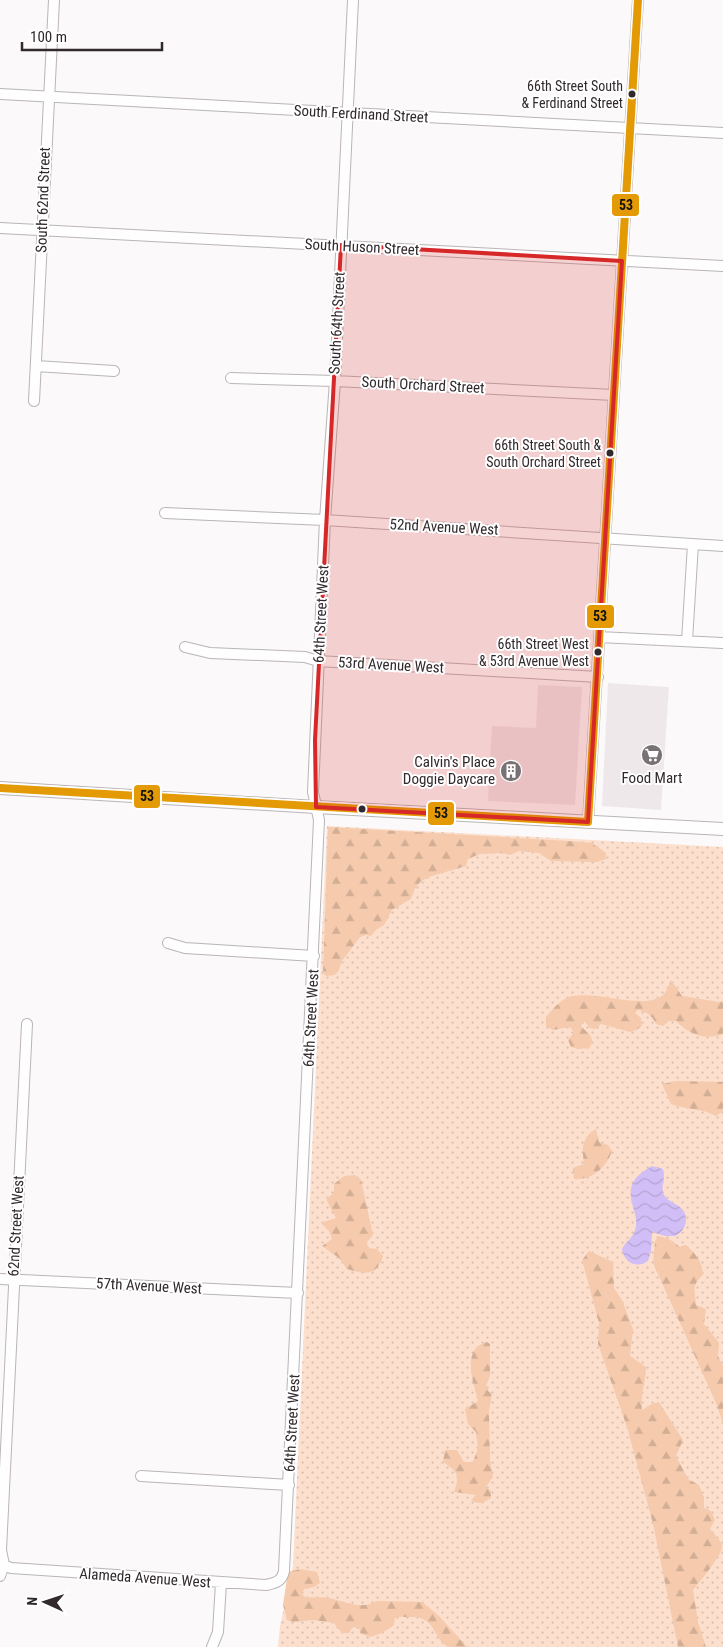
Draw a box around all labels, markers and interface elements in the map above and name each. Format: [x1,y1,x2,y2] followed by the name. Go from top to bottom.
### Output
[22,20,162,52] scale bar
[30,28,67,46] text: 100 m
[521,78,623,111] place label: 66th Street South & Ferdinand Street
[627,89,637,99] marker: 66th Street South & Ferdinand Street
[293,101,429,127] street label: South Ferdinand Street
[32,147,54,253] street label: South 62nd Street
[611,193,640,217] line badge: 53
[619,197,633,213] text: 53
[304,235,420,259] street label: South Huson Street
[325,271,349,375] street label: South 64th Street
[361,373,485,397] street label: South Orchard Street
[486,437,601,470] place label: 66th Street South & South Orchard Street
[605,448,615,458] marker: 66th Street South & South Orchard Street
[389,515,499,539] street label: 52nd Avenue West
[309,565,333,663] street label: 64th Street West
[586,604,615,629] line badge: 53
[593,608,607,624] text: 53
[479,636,589,669] place label: 66th Street West & 53rd Avenue West
[593,647,603,657] marker: 66th Street West & 53rd Avenue West
[337,653,445,677] street label: 53rd Avenue West
[640,743,664,767] supermarket icon: Food Mart
[403,753,495,788] place label: Calvin's Place Doggie Daycare
[499,759,523,783] building icon: Calvin's Place Doggie Daycare
[622,769,682,787] place label: Food Mart
[133,784,161,809] line badge: 53
[140,788,154,804] text: 53
[427,801,455,826] line badge: 53
[357,804,367,814] unlabelled marker
[434,805,448,821] text: 53
[299,969,323,1067] street label: 64th Street West
[4,1175,28,1277] street label: 62nd Street West
[96,1274,202,1298] street label: 57th Avenue West
[280,1374,304,1472] street label: 64th Street West
[79,1564,211,1592] street label: Alameda Avenue West
[20,1577,70,1627] north arrow
[24,1597,40,1606] text: N

